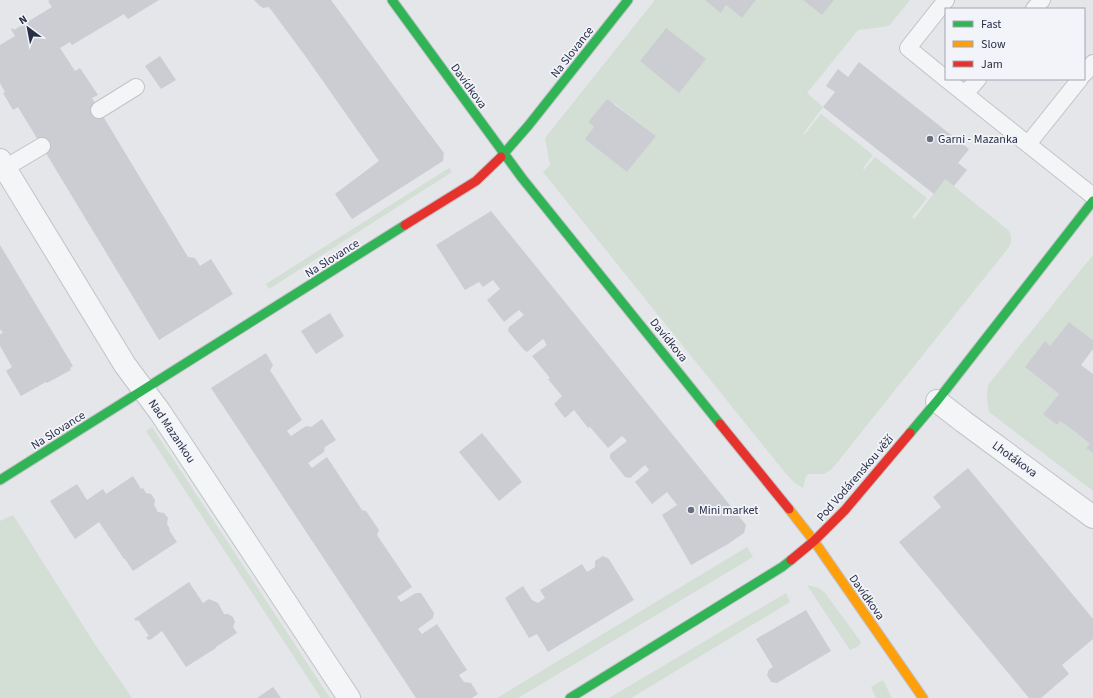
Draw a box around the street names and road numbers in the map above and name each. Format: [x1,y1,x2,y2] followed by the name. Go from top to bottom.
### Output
[547,23,598,82] street label: Na Slovance
[446,60,491,112] street label: Davídkova
[302,235,363,282] street label: Na Slovance
[646,315,692,366] street label: Davídkova
[144,396,199,467] street label: Nad Mazankou
[28,407,89,454] street label: Na Slovance
[813,431,898,525] street label: Pod Vodárenskou věží
[989,437,1041,482] street label: Lhotákova
[845,571,889,624] street label: Davídkova

